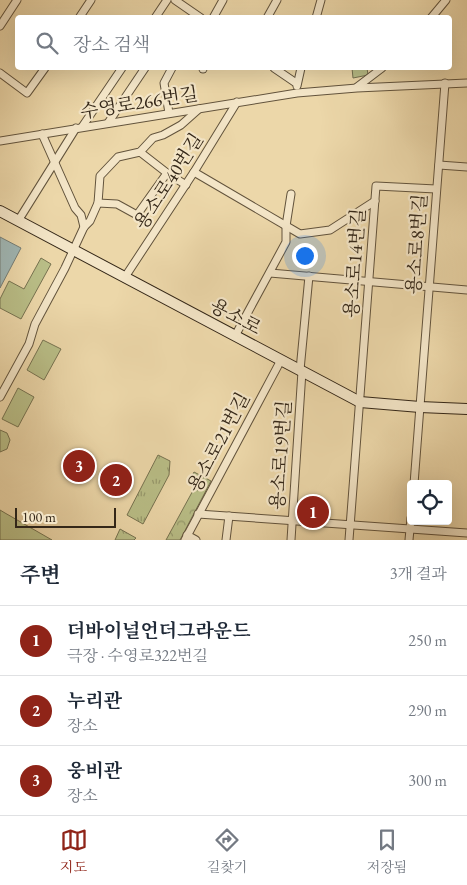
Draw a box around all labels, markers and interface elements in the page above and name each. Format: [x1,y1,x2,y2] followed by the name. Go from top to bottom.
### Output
[15,15,452,70] search box
[33,29,61,57] icon: search
[73,32,150,57] text: 장소 검색
[78,81,200,124] street label: 수영로266번길
[128,128,209,234] street label: 용소로40번길
[401,193,432,295] street label: 용소로8번길
[338,207,371,319] street label: 용소로14번길
[292,243,318,269] your location
[206,292,266,340] street label: 용소로
[182,388,255,497] street label: 용소로21번길
[264,399,297,511] street label: 용소로19번길
[63,447,95,485] pin: 3
[100,461,132,499] pin: 2
[407,480,452,525] map controls
[407,480,452,525] button: locate
[297,493,329,531] pin: 1
[15,505,116,528] scale bar
[22,508,56,526] text: 100 m
[20,561,61,588] text: 주변
[390,563,447,584] text: 3개 결과
[67,618,251,643] text: 더바이널언더그라운드
[32,630,40,651] text: 1
[408,630,447,651] text: 250 m
[67,645,208,666] text: 극장 · 수영로322번길
[67,688,122,713] text: 누리관
[32,700,40,721] text: 2
[408,700,447,721] text: 290 m
[67,715,98,736] text: 장소
[67,758,122,783] text: 웅비관
[32,770,40,791] text: 3
[408,770,447,791] text: 300 m
[67,785,98,806] text: 장소
[60,826,88,876] tab: 지도
[207,826,248,876] tab: 길찾기
[367,826,407,876] tab: 저장됨

